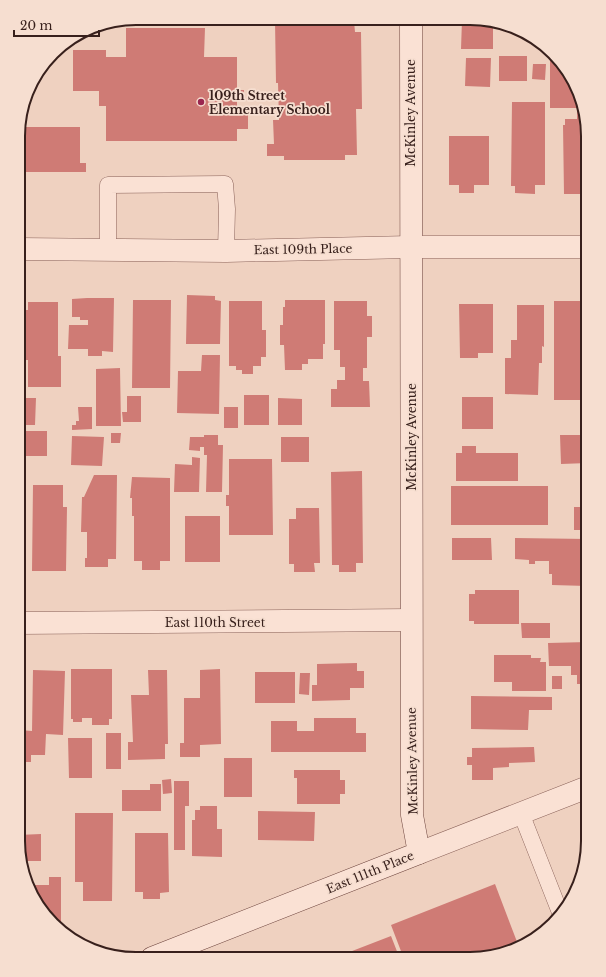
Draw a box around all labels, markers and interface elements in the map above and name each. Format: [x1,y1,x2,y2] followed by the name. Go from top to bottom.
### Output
[14,12,99,38] scale bar
[20,18,52,33] text: 20 m
[403,59,418,167] street label: McKinley Avenue
[209,88,331,117] place label: 109th Street Elementary School
[196,97,206,107] marker: 109th Street Elementary School
[253,241,353,257] street label: East 109th Place
[404,383,419,491] street label: McKinley Avenue
[165,615,266,630] street label: East 110th Street
[404,707,420,815] street label: McKinley Avenue
[324,848,416,896] street label: East 111th Place

